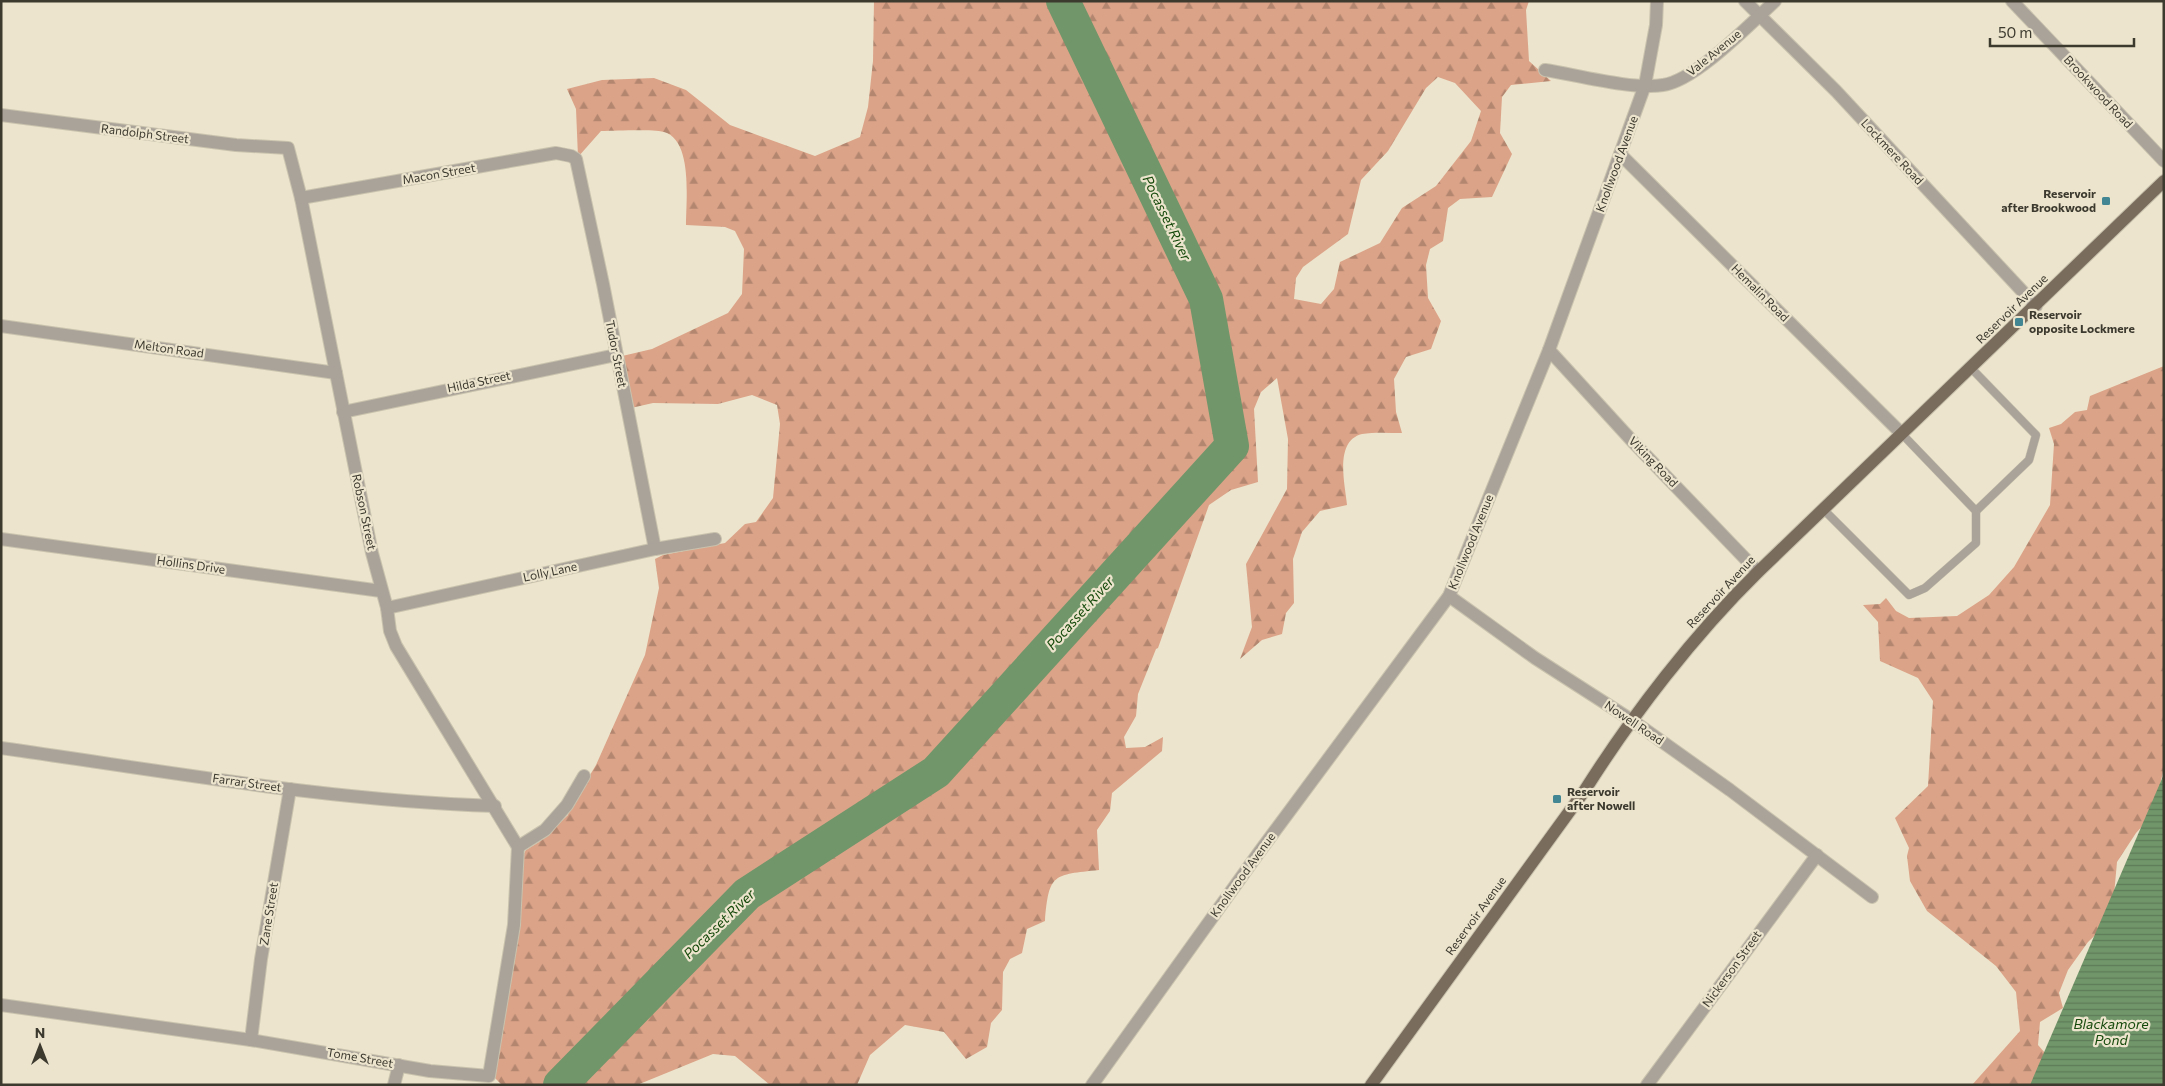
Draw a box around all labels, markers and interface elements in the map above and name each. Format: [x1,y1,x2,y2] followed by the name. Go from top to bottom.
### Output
[1990,15,2134,47] scale bar
[1998,23,2032,41] text: 50 m
[1683,26,1743,78] street label: Vale Avenue
[2061,52,2136,131] street label: Brookwood Road
[1592,114,1640,214] street label: Knollwood Avenue
[1859,116,1927,187] street label: Lockmere Road
[100,121,190,145] street label: Randolph Street
[401,160,476,186] street label: Macon Street
[1140,172,1196,263] water label: Pocasset River
[2001,186,2096,214] place label: Reservoir after Brookwood
[2100,195,2112,207] marker: Reservoir after Brookwood
[1729,261,1792,324] street label: Hemalin Road
[1973,271,2050,346] street label: Reservoir Avenue
[2029,307,2135,335] place label: Reservoir opposite Lockmere
[2013,316,2025,328] marker: Reservoir opposite Lockmere
[604,319,630,389] street label: Tudor Street
[133,336,205,360] street label: Melton Road
[446,367,512,395] street label: Hilda Street
[1626,433,1681,489] street label: Viking Road
[350,472,380,551] street label: Robson Street
[1445,492,1496,591] street label: Knollwood Avenue
[156,552,226,576] street label: Hollins Drive
[1683,552,1757,630] street label: Reservoir Avenue
[521,558,578,584] street label: Lolly Lane
[1042,572,1117,653] water label: Pocasset River
[1602,697,1667,747] street label: Nowell Road
[212,770,283,794] street label: Farrar Street
[1567,784,1635,812] place label: Reservoir after Nowell
[1551,793,1563,805] marker: Reservoir after Nowell
[1207,829,1278,919] street label: Knollwood Avenue
[1442,873,1508,957] street label: Reservoir Avenue
[256,881,280,946] street label: Zane Street
[679,885,758,962] water label: Pocasset River
[1699,927,1764,1009] street label: Nickerson Street
[2073,1015,2149,1048] water label: Blackamore Pond
[15,1021,65,1071] north arrow
[35,1024,45,1041] text: N
[326,1044,394,1070] street label: Tome Street

